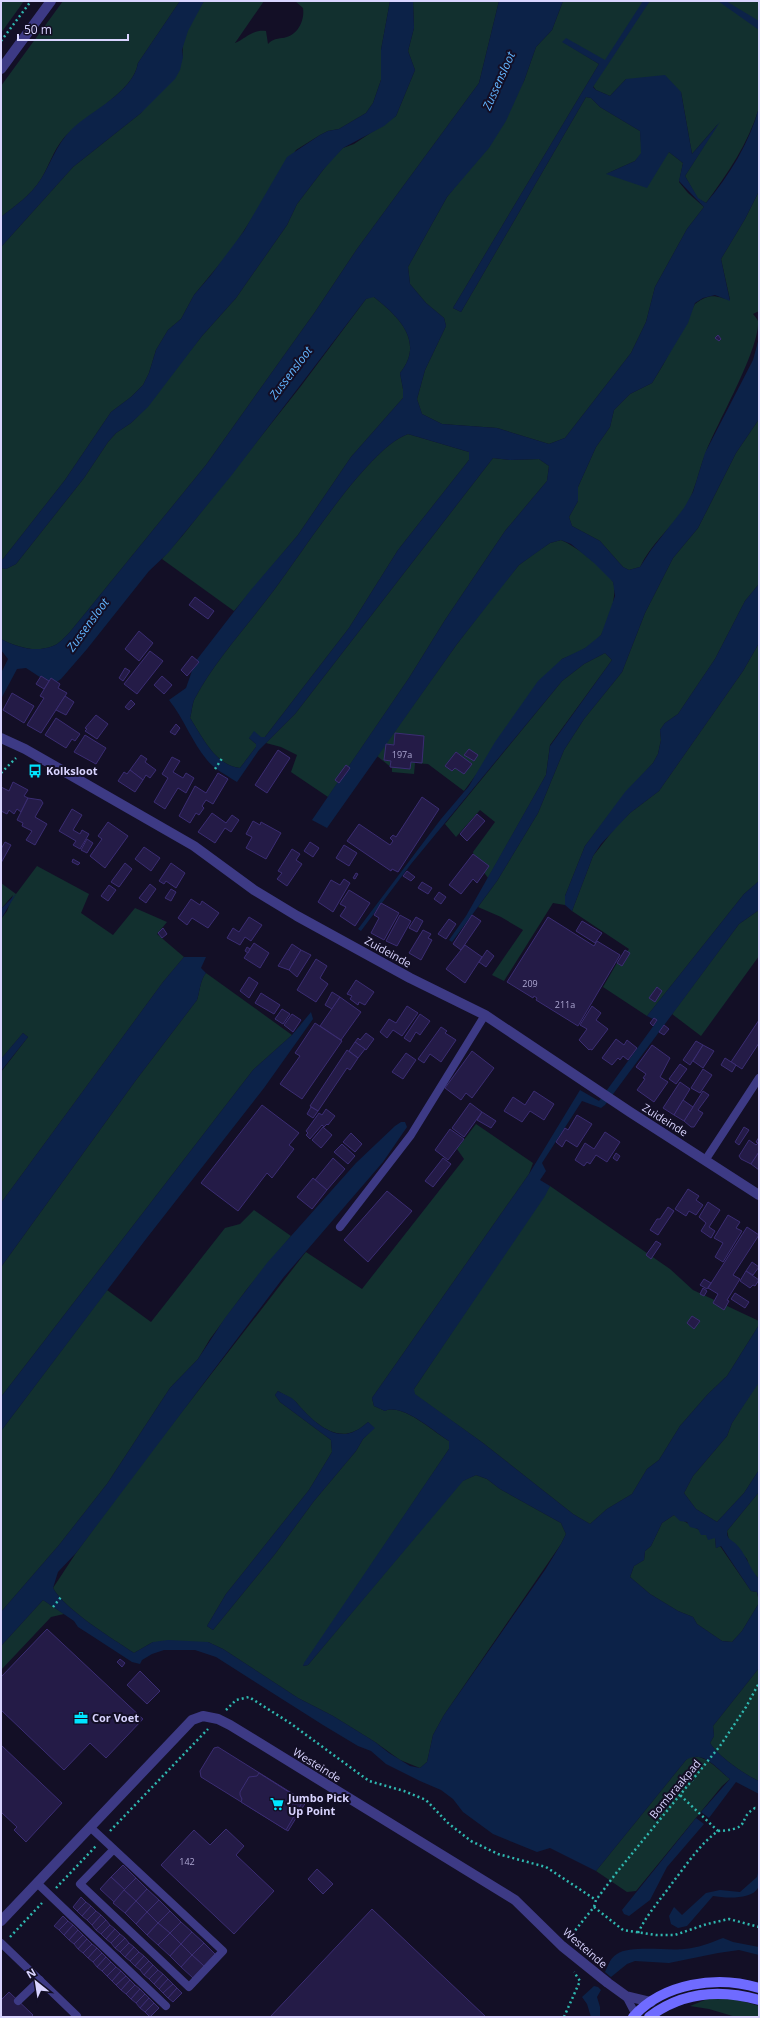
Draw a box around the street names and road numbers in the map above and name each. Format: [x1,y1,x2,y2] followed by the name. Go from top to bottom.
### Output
[362,933,414,971] street label: Zuideinde
[640,1100,691,1139] street label: Zuideinde
[290,1744,344,1785] street label: Westeinde
[646,1756,704,1821] street label: Bombraakpad
[560,1924,611,1971] street label: Westeinde

